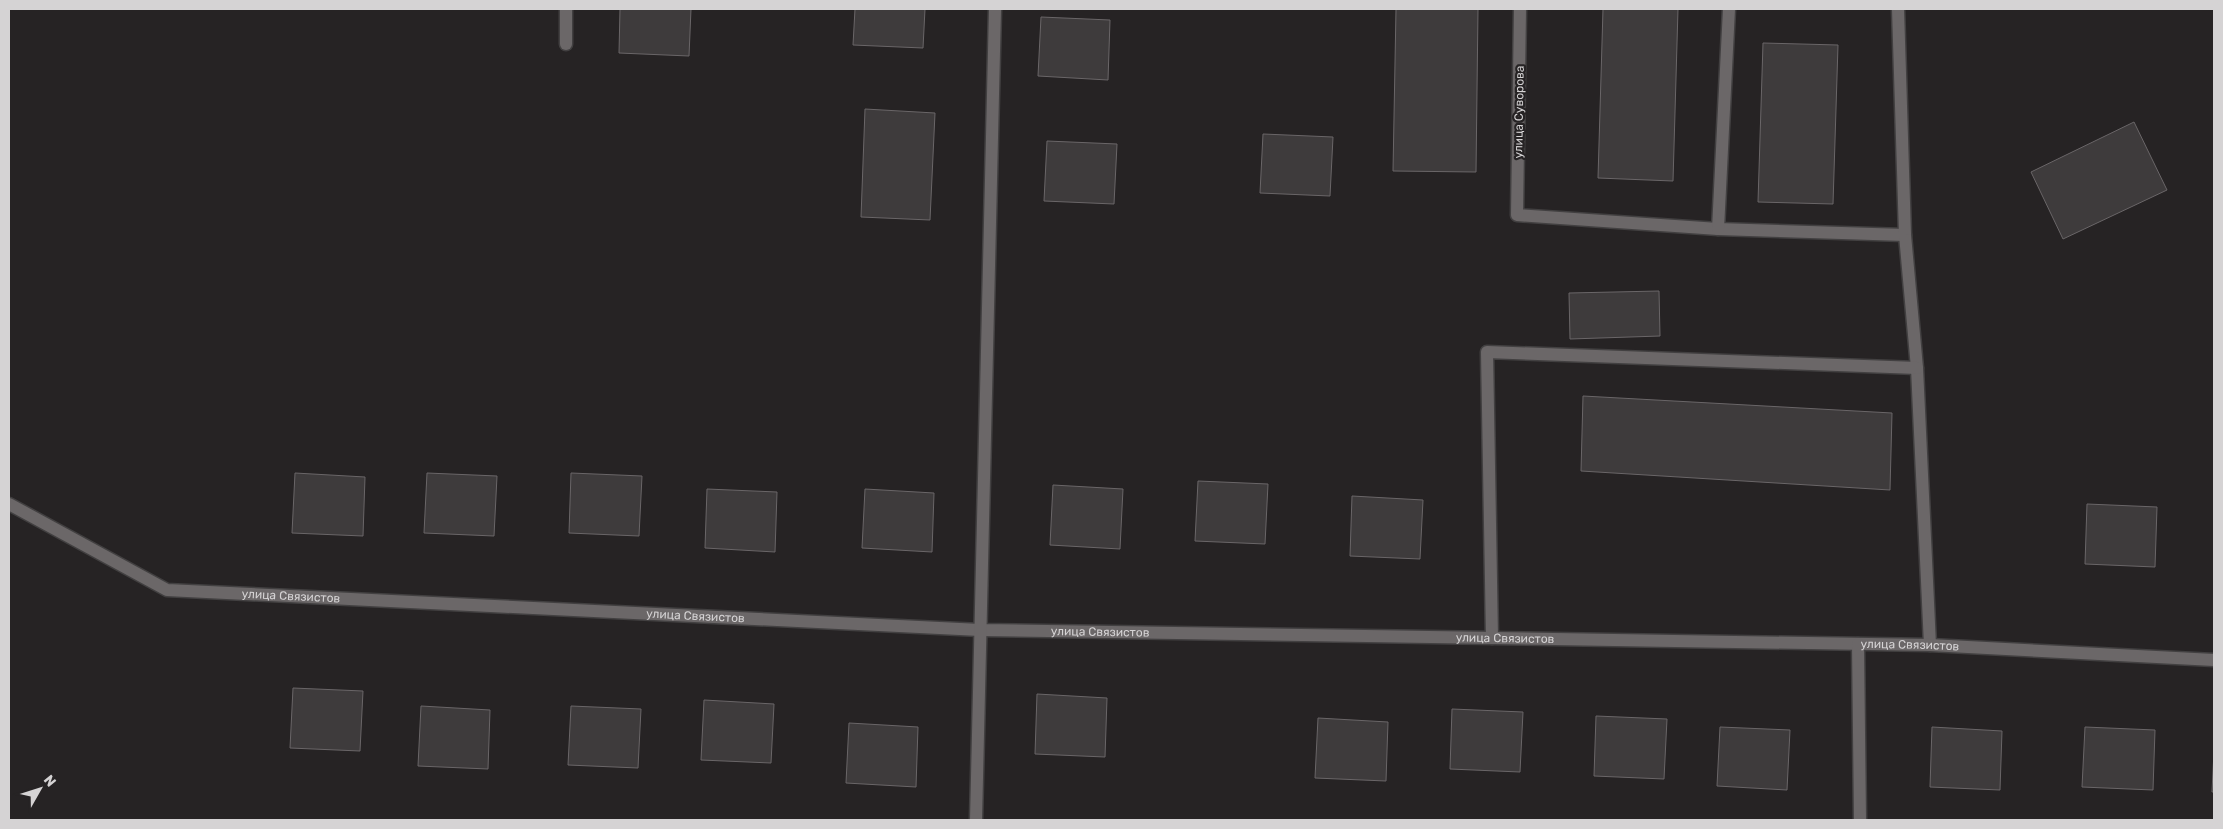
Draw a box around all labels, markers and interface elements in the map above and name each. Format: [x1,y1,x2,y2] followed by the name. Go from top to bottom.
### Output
[1511,65,1527,159] street label: улица Суворова
[241,587,341,606] street label: улица Связистов
[646,607,745,625] street label: улица Связистов
[1051,624,1150,640] street label: улица Связистов
[1456,631,1555,646] street label: улица Связистов
[1861,637,1960,654] street label: улица Связистов
[15,764,65,814] north arrow
[40,772,59,790] text: N

